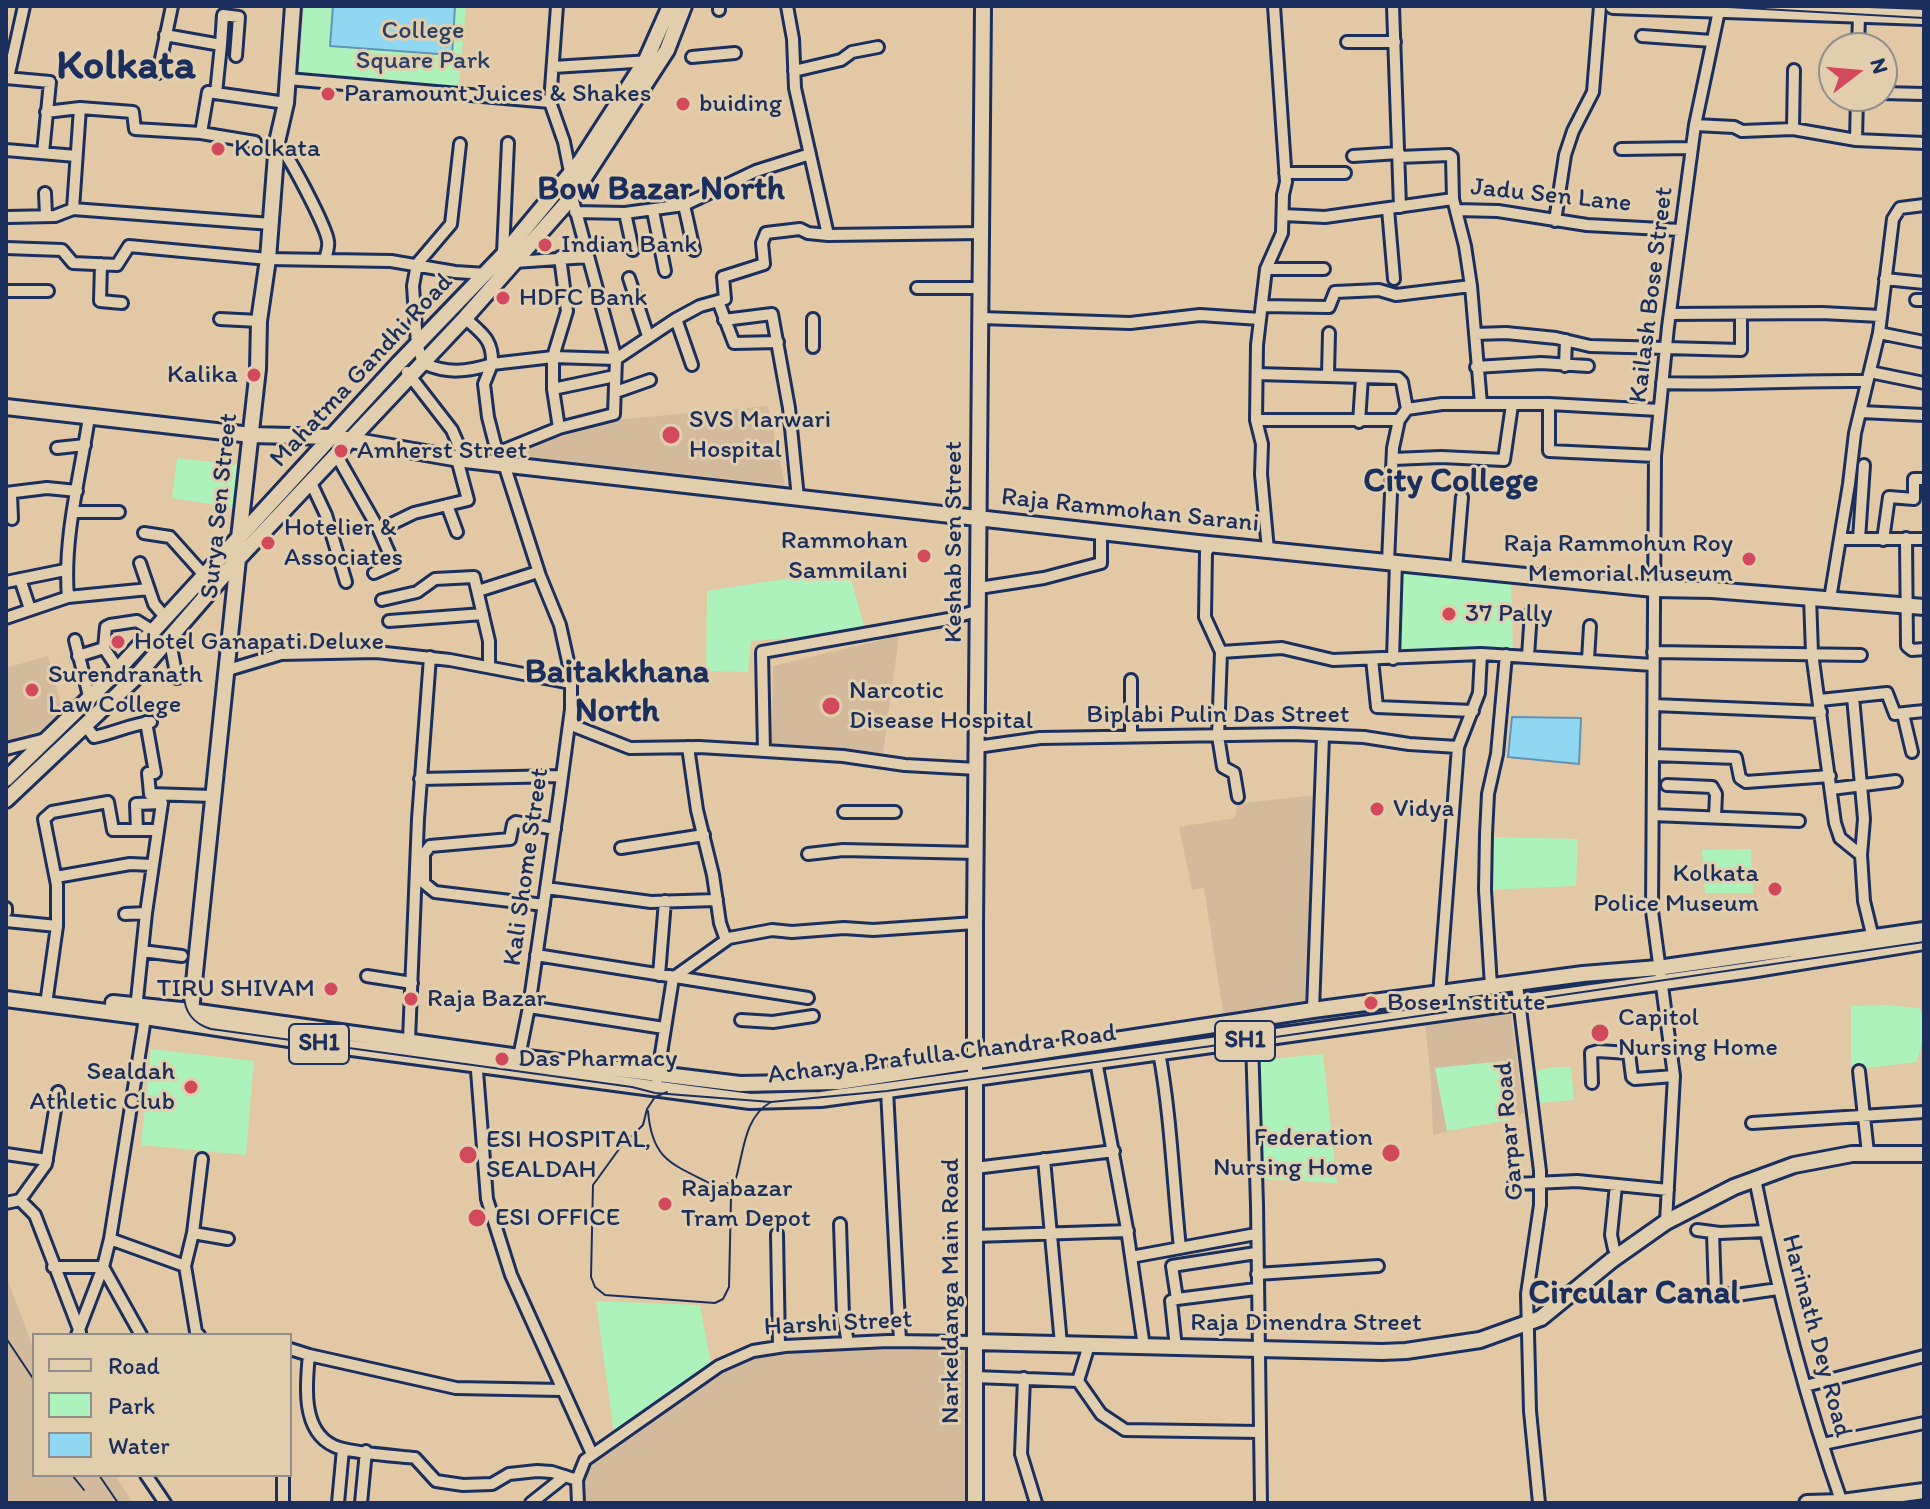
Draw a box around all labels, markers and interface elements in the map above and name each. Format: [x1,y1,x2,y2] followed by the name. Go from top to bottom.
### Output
[356,15,490,76] park label: College Square Park
[1818,32,1898,112] north arrow
[56,42,196,92] district label: Kolkata
[1865,55,1895,77] text: N
[344,78,651,110] place label: Paramount Juices & Shakes
[319,85,337,103] marker: Paramount Juices & Shakes
[699,88,782,120] place label: buiding
[674,95,692,113] marker: buiding
[234,133,320,165] place label: Kolkata
[209,140,227,158] marker: Kolkata
[537,170,785,210] district label: Bow Bazar North
[1469,172,1633,220] street label: Jadu Sen Lane
[1623,185,1681,405] street label: Kailash Bose Street
[561,229,698,261] place label: Indian Bank
[536,236,554,254] marker: Indian Bank
[264,267,460,475] street label: Mahatma Gandhi Road
[519,282,648,314] place label: HDFC Bank
[494,289,512,307] marker: HDFC Bank
[167,359,238,391] place label: Kalika
[245,366,263,384] marker: Kalika
[689,404,831,466] place label: SVS Marwari Hospital
[195,412,245,600] street label: Surya Sen Street
[660,424,682,446] marker: SVS Marwari Hospital
[357,435,527,467] place label: Amherst Street
[938,441,970,643] street label: Keshab Sen Street
[332,442,350,460] marker: Amherst Street
[1363,462,1539,502] district label: City College
[999,482,1261,540] street label: Raja Rammohan Sarani
[284,512,403,574] place label: Hotelier & Associates
[781,525,908,586] place label: Rammohan Sammilani
[1504,528,1733,590] place label: Raja Rammohun Roy Memorial Museum
[259,534,277,552] marker: Hotelier & Associates
[915,547,933,565] marker: Rammohan Sammilani
[1740,550,1758,568] marker: Raja Rammohun Roy Memorial Museum
[1465,598,1552,630] place label: 37 Pally
[1440,605,1458,623] marker: 37 Pally
[134,626,384,658] place label: Hotel Ganapati Deluxe
[109,633,127,651] marker: Hotel Ganapati Deluxe
[525,653,709,732] district label: Baitakkhana North
[48,659,203,720] place label: Surendranath Law College
[849,675,1033,736] place label: Narcotic Disease Hospital
[23,681,41,699] marker: Surendranath Law College
[820,695,842,717] marker: Narcotic Disease Hospital
[1086,699,1350,731] street label: Biplabi Pulin Das Street
[498,766,556,968] street label: Kali Shome Street
[1393,793,1454,825] place label: Vidya
[1368,800,1386,818] marker: Vidya
[1593,858,1759,920] place label: Kolkata Police Museum
[1766,880,1784,898] marker: Kolkata Police Museum
[157,973,315,1005] place label: TIRU SHIVAM
[322,980,340,998] marker: TIRU SHIVAM
[427,983,546,1015] place label: Raja Bazar
[1387,987,1545,1019] place label: Bose Institute
[402,990,420,1008] marker: Raja Bazar
[1362,994,1380,1012] marker: Bose Institute
[1618,1002,1778,1064] place label: Capitol Nursing Home
[766,1018,1118,1092] street label: Acharya Prafulla Chandra Road
[1215,1021,1275,1061] road number: SH1
[1589,1022,1611,1044] marker: Capitol Nursing Home
[289,1024,349,1064] road number: SH1
[518,1043,677,1075] place label: Das Pharmacy
[493,1050,511,1068] marker: Das Pharmacy
[29,1056,175,1118] place label: Sealdah Athletic Club
[1488,1060,1532,1202] street label: Garpar Road
[182,1078,200,1096] marker: Sealdah Athletic Club
[1213,1122,1373,1184] place label: Federation Nursing Home
[486,1124,652,1186] place label: ESI HOSPITAL, SEALDAH
[1380,1142,1402,1164] marker: Federation Nursing Home
[457,1144,479,1166] marker: ESI HOSPITAL, SEALDAH
[935,1158,967,1424] street label: Narkeldanga Main Road
[681,1173,811,1234] place label: Rajabazar Tram Depot
[656,1195,674,1213] marker: Rajabazar Tram Depot
[495,1202,620,1234] place label: ESI OFFICE
[466,1207,488,1229] marker: ESI OFFICE
[1774,1231,1858,1441] street label: Harinath Dey Road
[1528,1274,1740,1314] district label: Circular Canal
[763,1305,913,1343] street label: Harshi Street
[1190,1307,1422,1339] street label: Raja Dinendra Street
[32,1333,292,1477] legend
[108,1351,160,1380] text: Road
[108,1391,155,1420] text: Park
[108,1431,170,1460] text: Water

